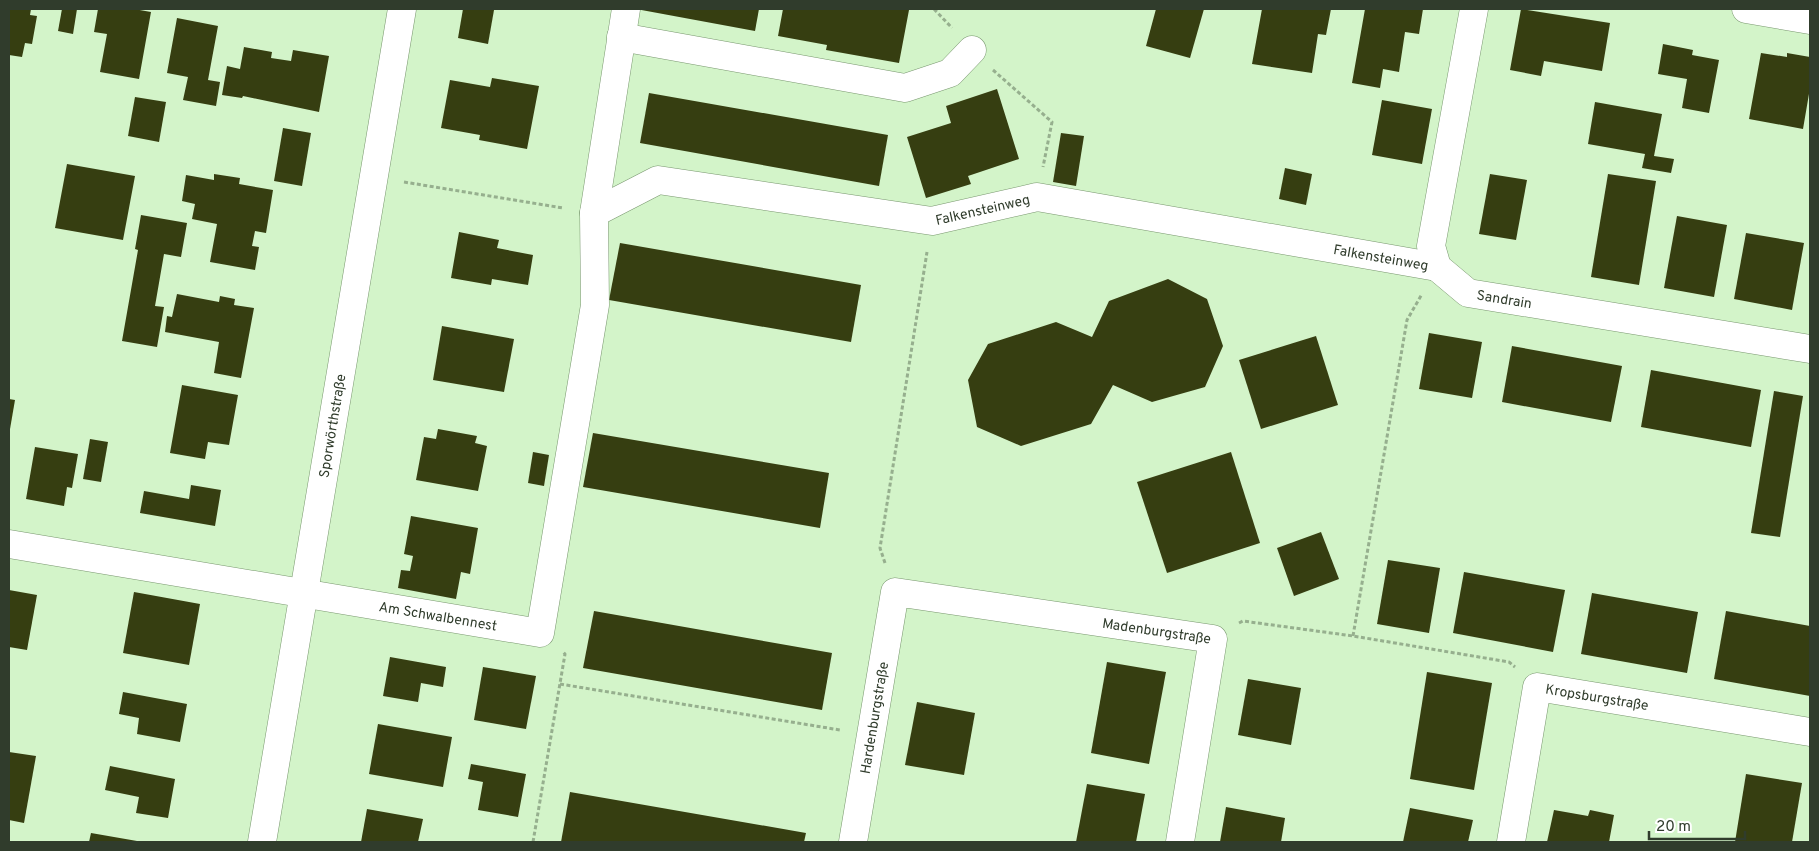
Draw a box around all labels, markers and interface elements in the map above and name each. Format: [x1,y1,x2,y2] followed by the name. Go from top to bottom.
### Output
[934,192,1032,230] street label: Falkensteinweg
[1332,242,1430,275] street label: Falkensteinweg
[1475,288,1533,313] street label: Sandrain
[316,373,351,479] street label: Sporwörthstraße
[377,599,498,636] street label: Am Schwalbennest
[1101,616,1212,649] street label: Madenburgstraße
[858,661,893,775] street label: Hardenburgstraße
[1544,682,1650,715] street label: Kropsburgstraße
[1649,808,1745,840] scale bar
[1656,818,1691,837] text: 20 m

